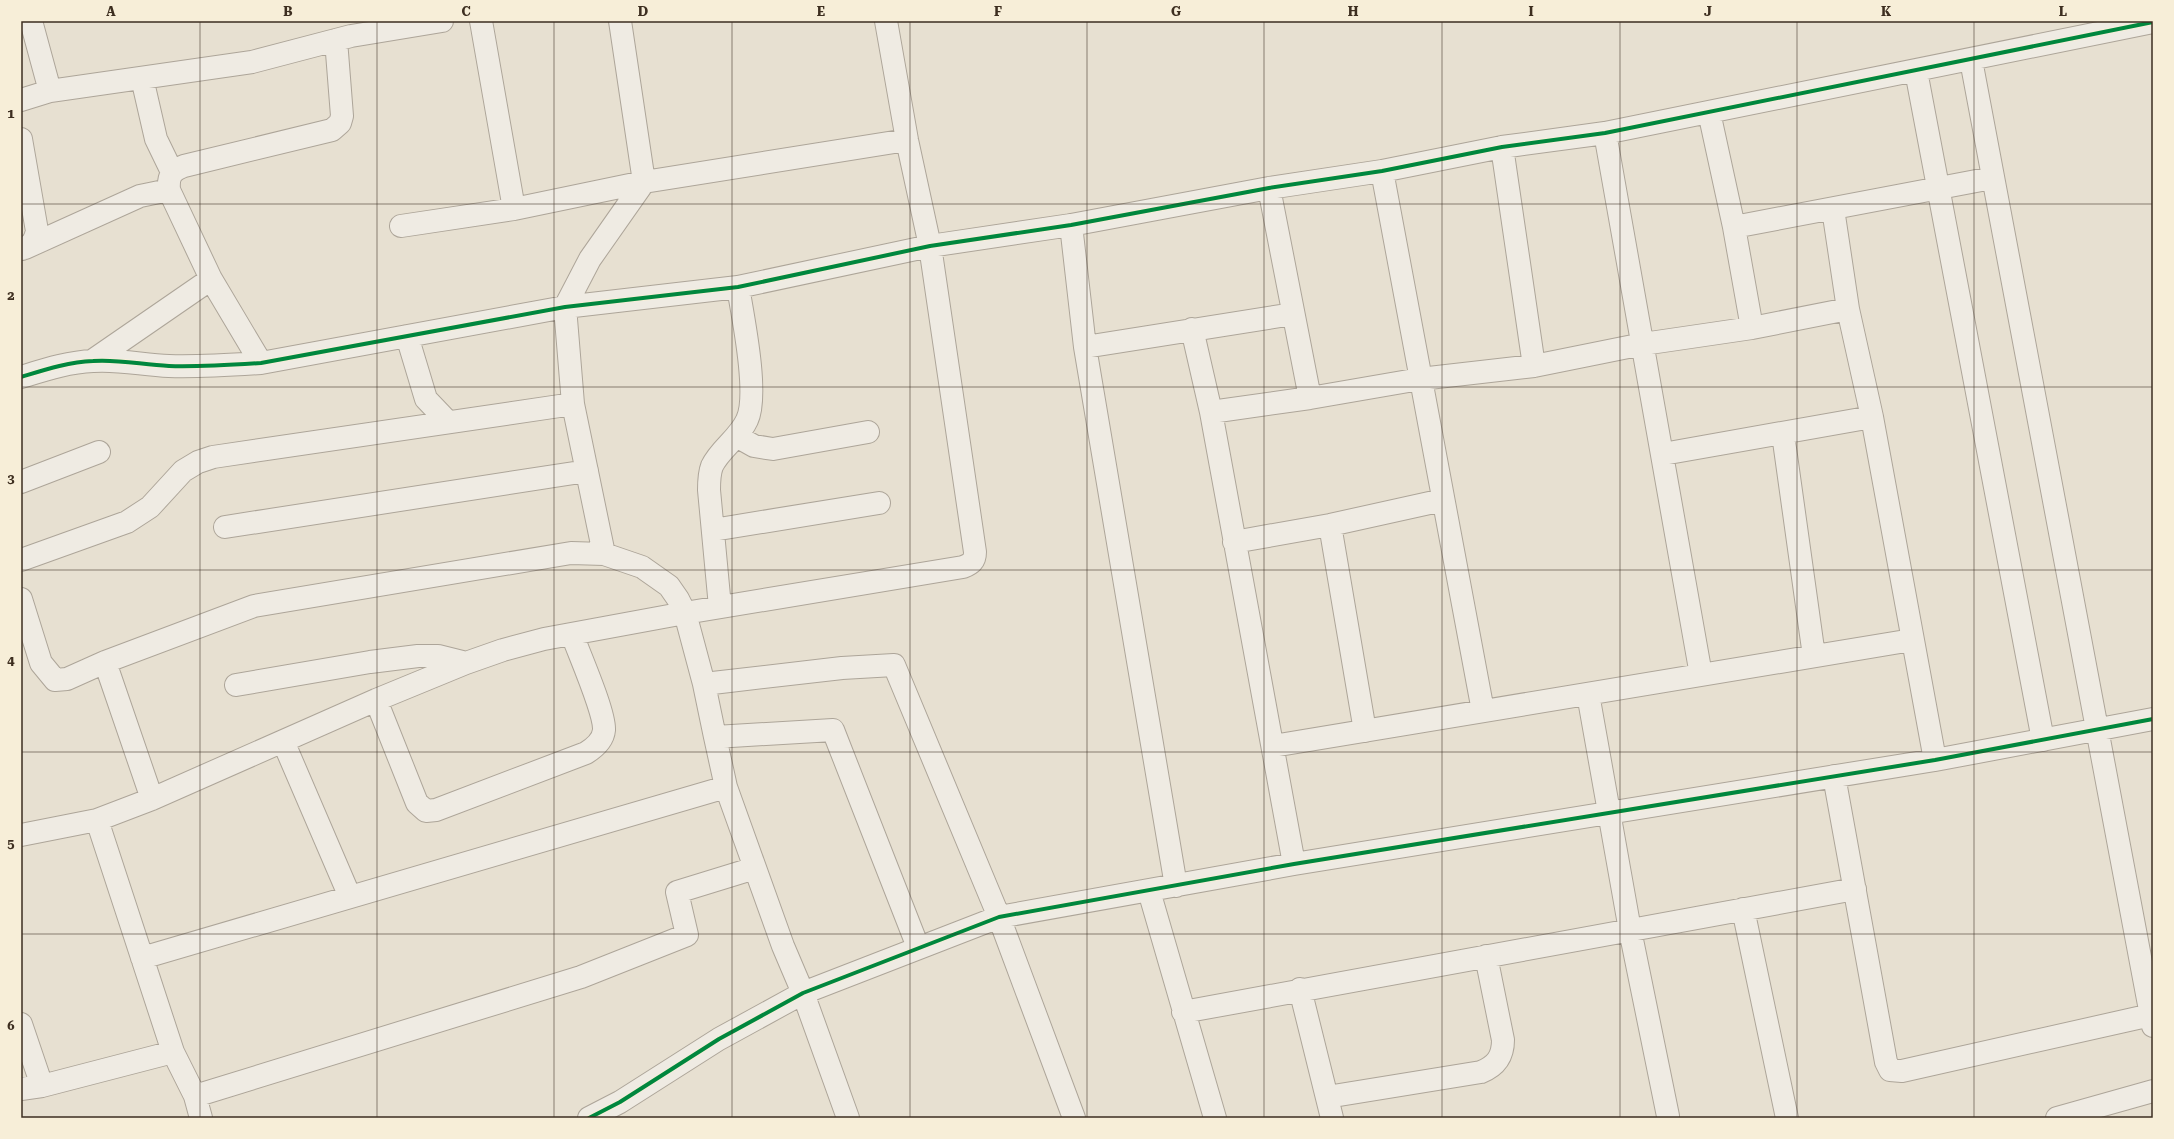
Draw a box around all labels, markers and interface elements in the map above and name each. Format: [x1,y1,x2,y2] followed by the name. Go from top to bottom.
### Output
[106,4,116,19] text: A
[283,4,293,19] text: B
[461,4,471,19] text: C
[638,4,648,19] text: D
[817,4,825,19] text: E
[994,4,1002,19] text: F
[1171,4,1181,19] text: G
[1348,4,1359,19] text: H
[1528,4,1534,19] text: I
[1704,4,1712,19] text: J
[1881,4,1892,19] text: K
[2059,4,2067,19] text: L
[7,106,15,121] text: 1
[7,288,15,303] text: 2
[7,471,15,486] text: 3
[7,653,15,668] text: 4
[7,836,15,851] text: 5
[7,1018,15,1033] text: 6

